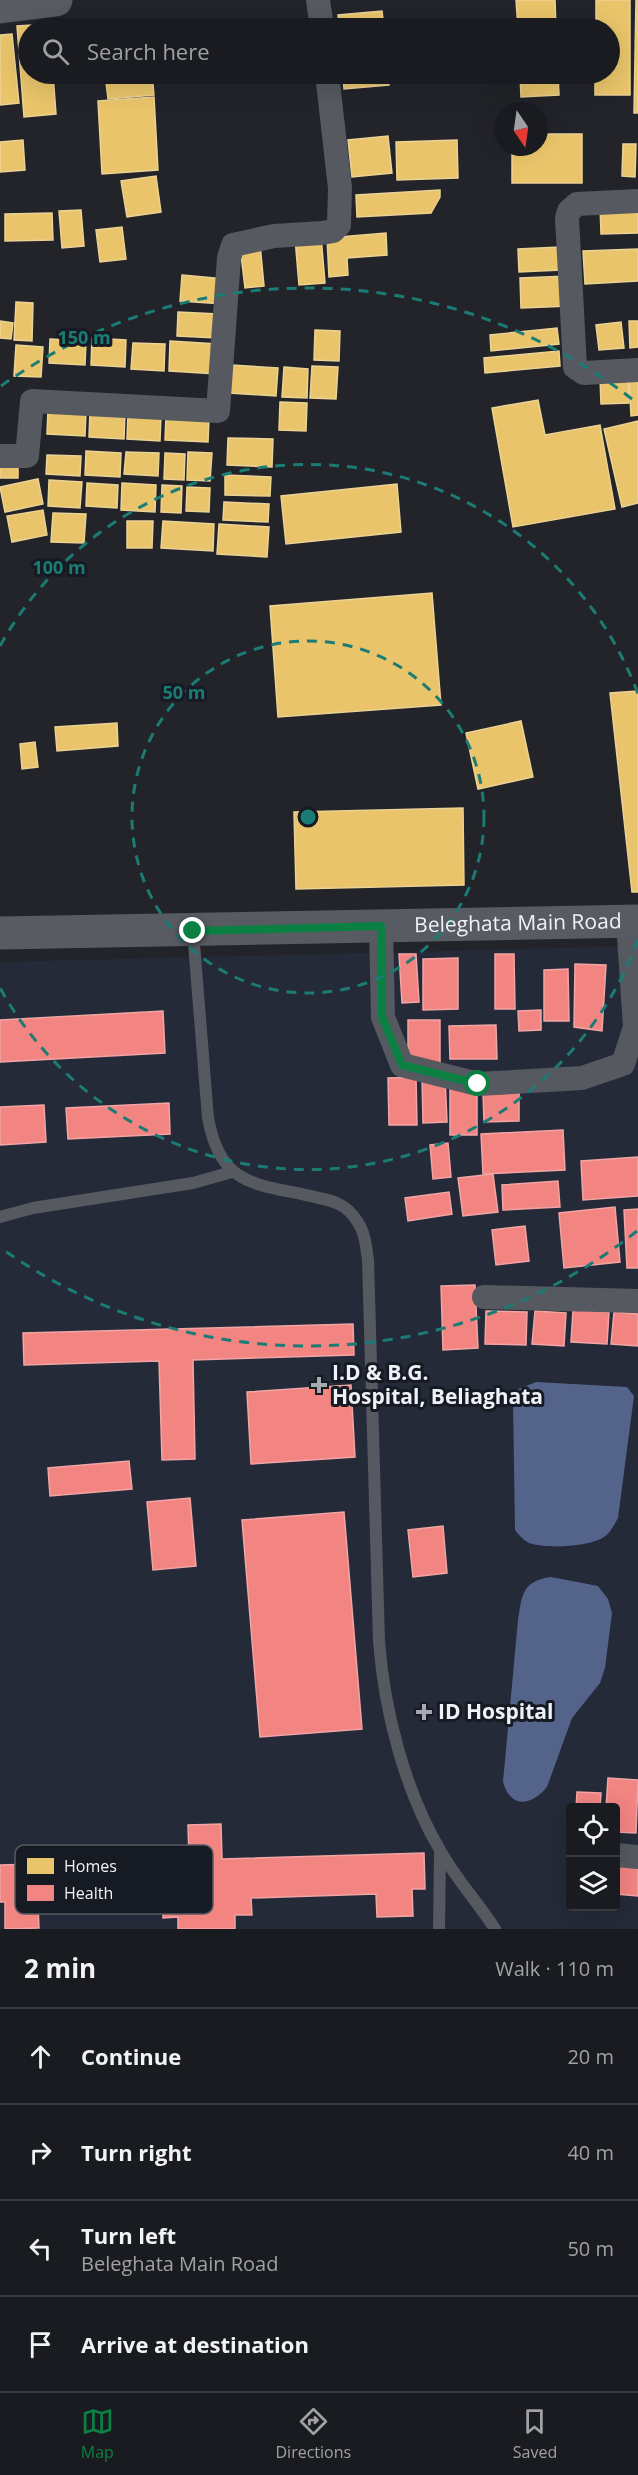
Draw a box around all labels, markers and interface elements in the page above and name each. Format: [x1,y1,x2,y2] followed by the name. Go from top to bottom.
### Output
[18,18,620,84] search box
[39,35,72,68] icon: search
[87,36,210,66] text: Search here
[494,102,548,156] north arrow
[57,325,111,349] text: 150 m
[32,555,86,579] text: 100 m
[163,680,205,704] text: 50 m
[298,807,318,827] centre of rings
[414,906,622,938] street label: Beleghata Main Road
[179,917,205,943] route end
[464,1070,490,1096] route start
[332,1358,543,1410] place label: I.D & B.G. Hospital, Beliaghata
[310,1376,328,1394] marker: I.D & B.G. Hospital, Beliaghata
[438,1697,553,1725] place label: ID Hospital
[415,1703,433,1721] marker: ID Hospital
[566,1803,620,1911] map controls
[566,1803,620,1857] button: locate
[15,1845,213,1914] legend
[64,1855,117,1877] text: Homes
[566,1857,620,1911] button: layers
[64,1882,113,1904] text: Health
[24,1950,96,1986] text: 2 min
[495,1955,614,1982] text: Walk · 110 m
[24,2040,57,2073] icon: ahead
[81,2041,181,2071] text: Continue
[567,2043,614,2070] text: 20 m
[24,2136,57,2169] icon: right
[81,2137,192,2167] text: Turn right
[567,2139,614,2166] text: 40 m
[81,2220,176,2250] text: Turn left
[24,2232,57,2265] icon: left
[567,2235,614,2262] text: 50 m
[81,2250,278,2277] text: Beleghata Main Road
[24,2328,57,2361] icon: arrive
[81,2329,309,2359] text: Arrive at destination
[81,2405,114,2463] tab: Map
[275,2405,351,2463] tab: Directions
[513,2405,557,2463] tab: Saved

